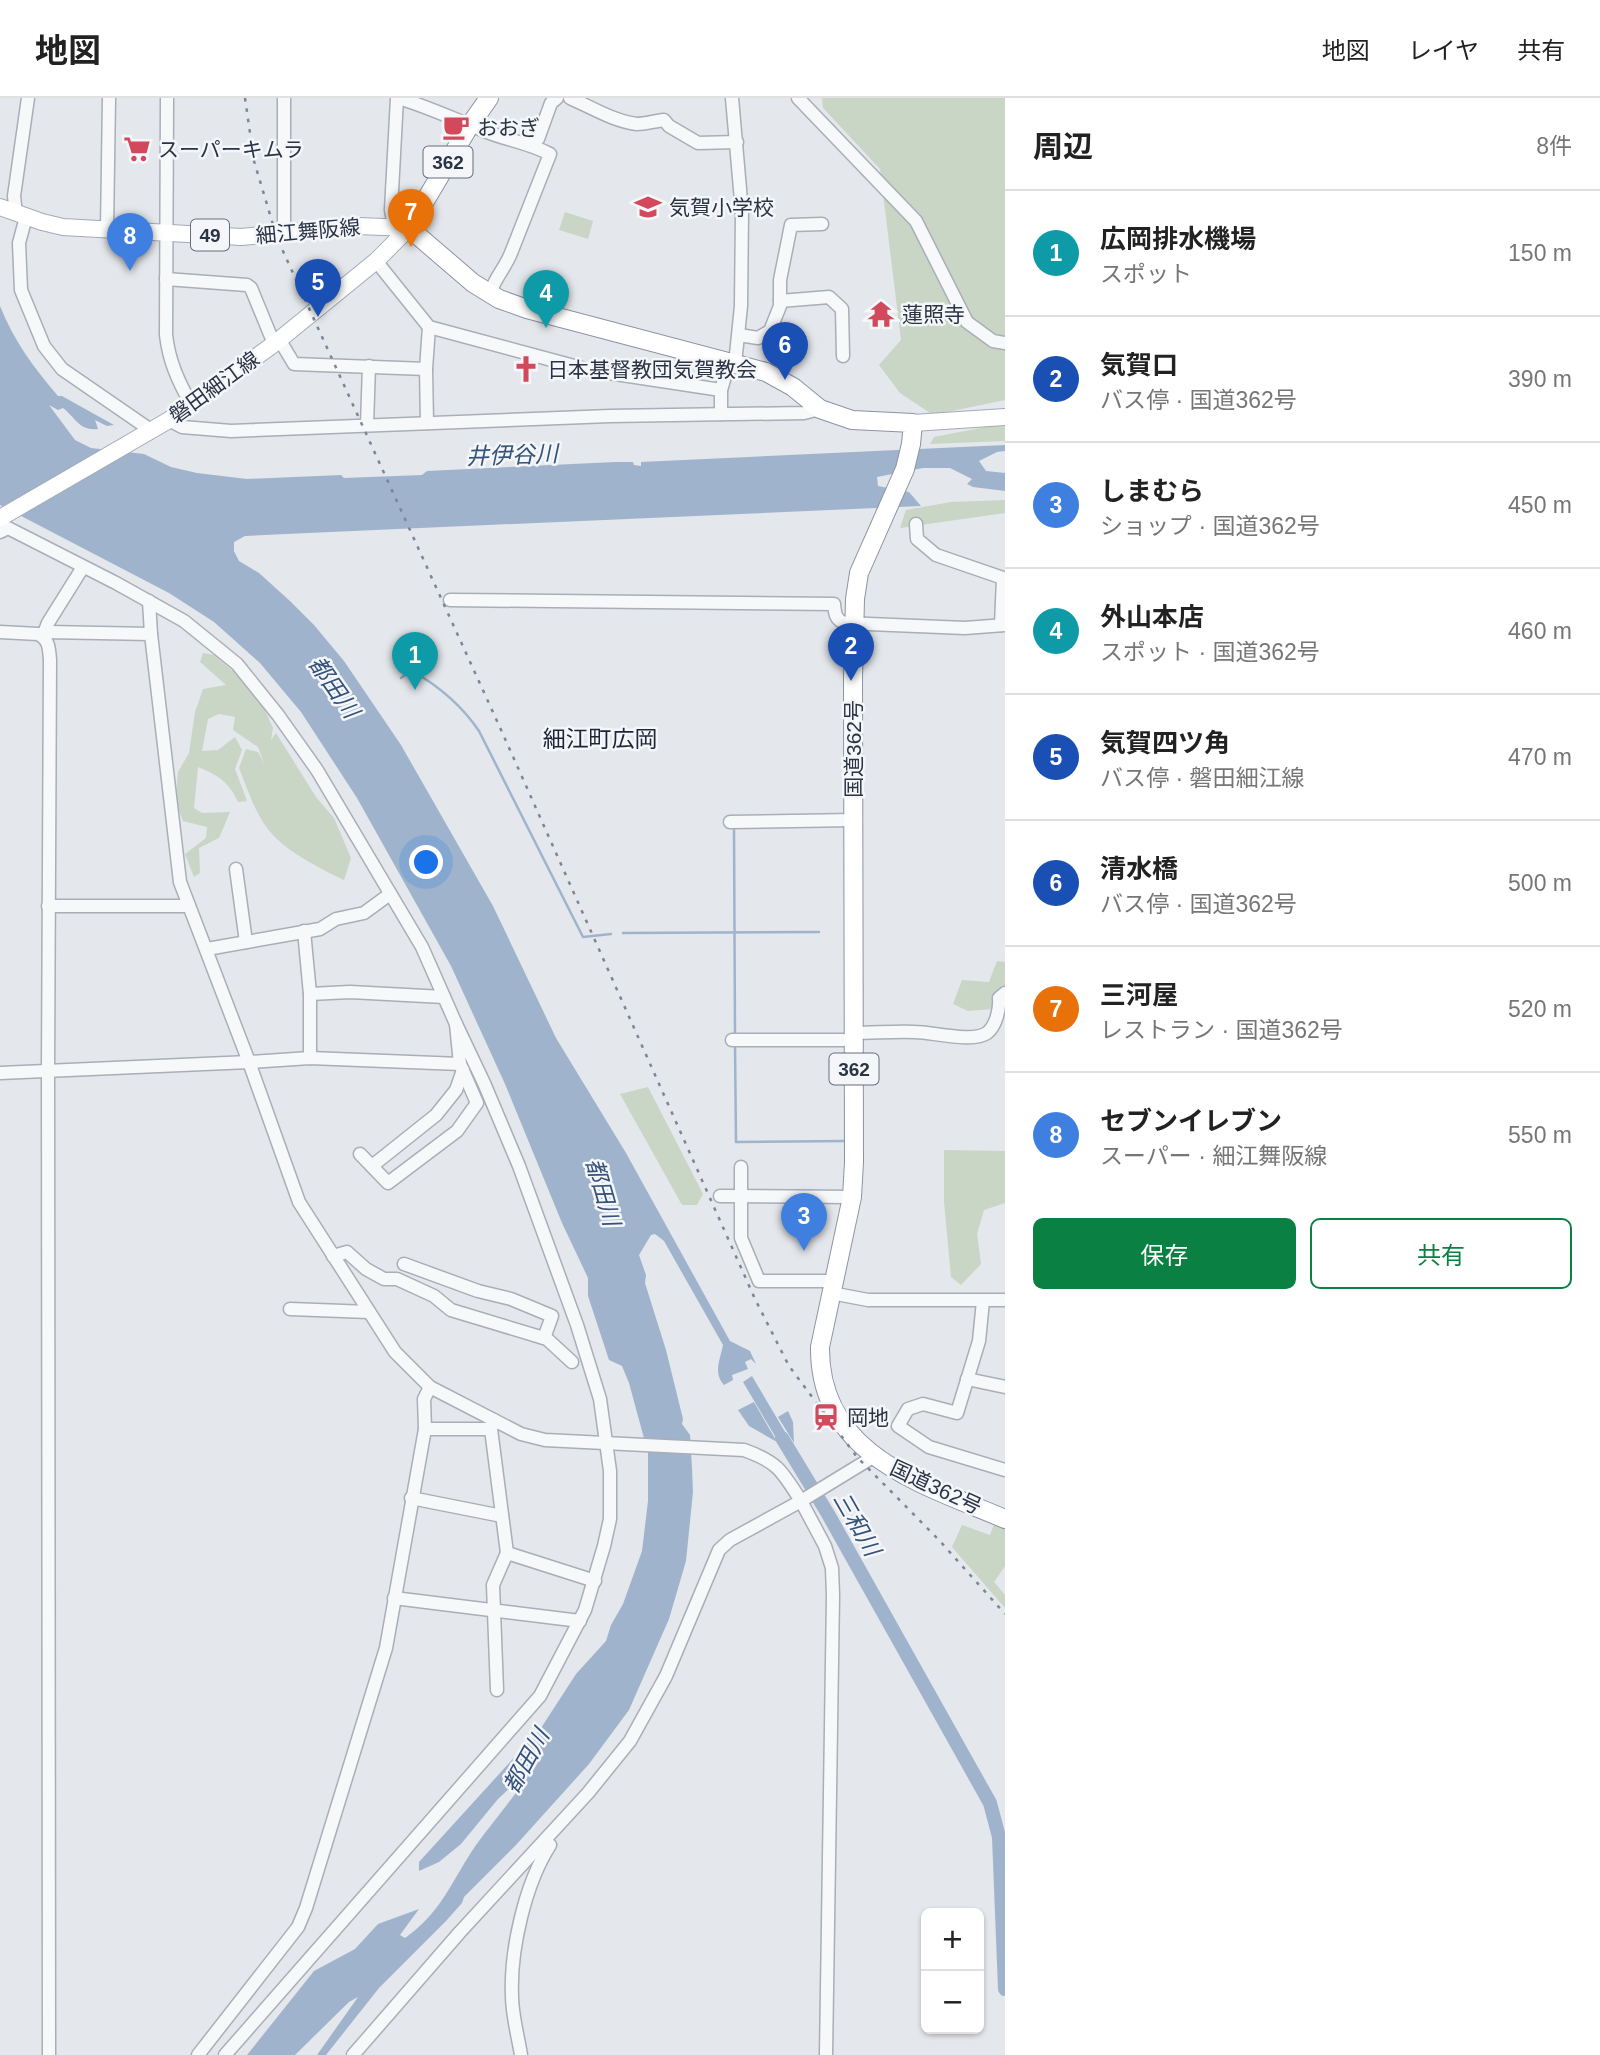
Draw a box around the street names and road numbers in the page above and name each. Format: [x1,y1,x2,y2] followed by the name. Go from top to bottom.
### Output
[424,146,472,178] road number: 362
[255,215,361,247] street label: 細江舞阪線
[191,220,229,251] road number: 49
[165,347,263,427] street label: 磐田細江線
[842,700,865,798] street label: 国道362号
[830,1054,878,1085] road number: 362
[887,1456,985,1518] street label: 国道362号

